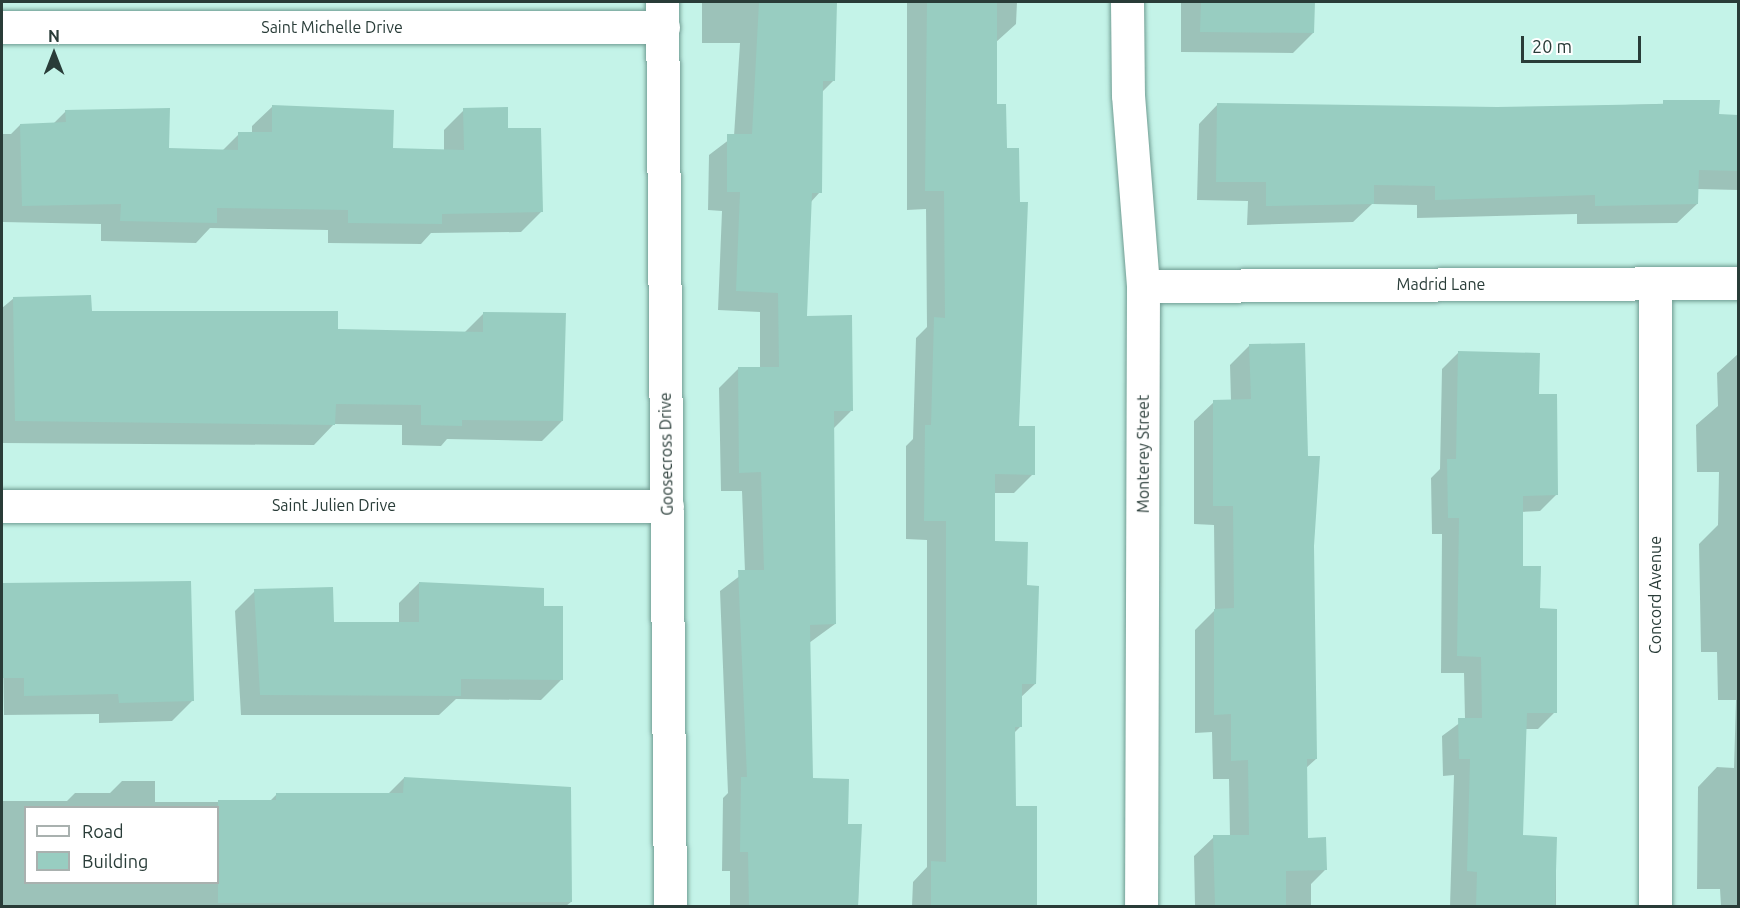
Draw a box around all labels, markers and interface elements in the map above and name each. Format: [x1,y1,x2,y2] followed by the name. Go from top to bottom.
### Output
[261,17,403,37] street label: Saint Michelle Drive
[24,24,84,84] north arrow
[1524,24,1644,62] scale bar
[48,27,60,45] text: N
[1532,36,1572,56] text: 20 m
[1397,274,1485,294] street label: Madrid Lane
[655,392,677,516] street label: Goosecross Drive
[1133,395,1153,513] street label: Monterey Street
[272,495,396,515] street label: Saint Julien Drive
[1645,536,1665,654] street label: Concord Avenue
[24,806,219,884] legend
[82,821,124,841] text: Road
[82,851,148,871] text: Building

